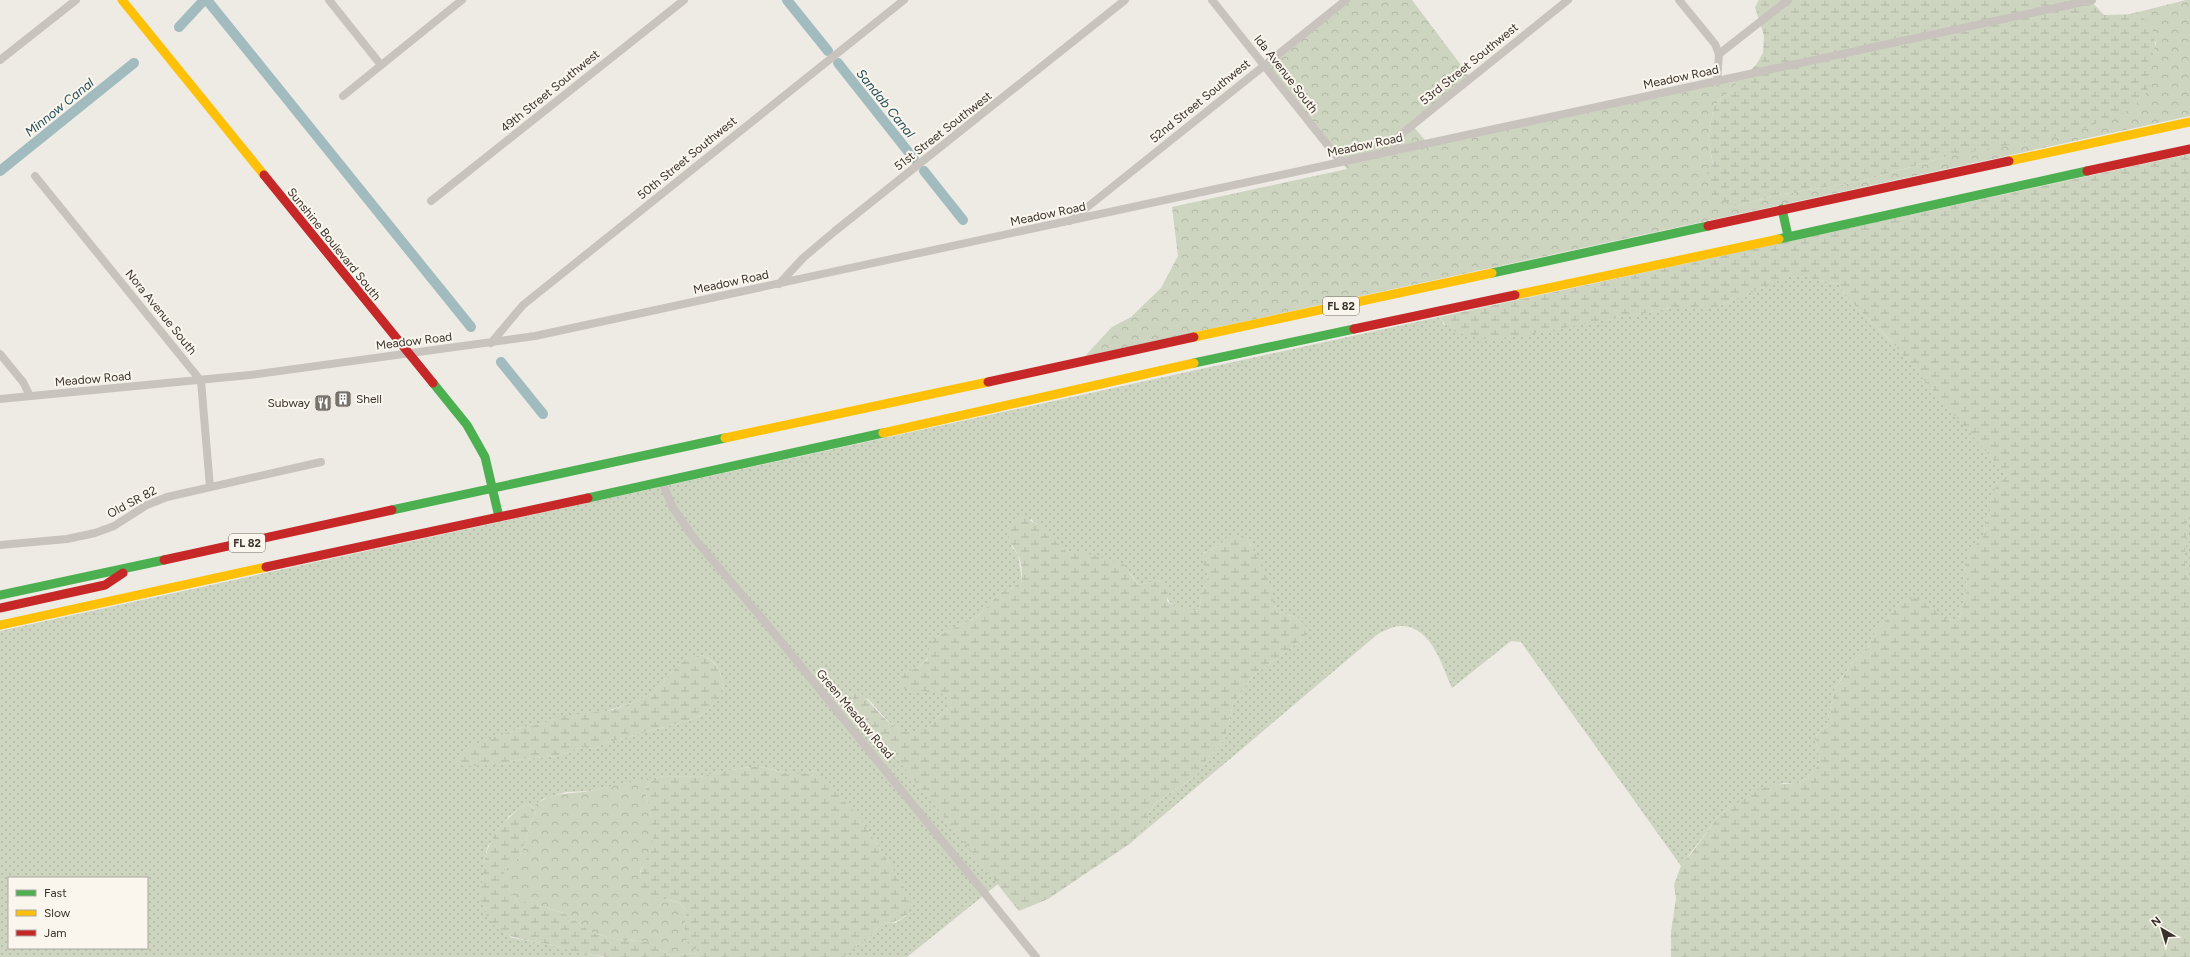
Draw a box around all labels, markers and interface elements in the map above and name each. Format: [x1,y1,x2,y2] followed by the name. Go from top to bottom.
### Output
[1417,20,1521,108] street label: 53rd Street Southwest
[1251,32,1321,116] street label: Ida Avenue South
[498,47,603,135] street label: 49th Street Southwest
[1147,56,1253,146] street label: 52nd Street Southwest
[1642,62,1720,92] street label: Meadow Road
[853,66,918,141] water label: Sandab Canal
[22,75,97,140] water label: Minnow Canal
[892,88,995,173] street label: 51st Street Southwest
[635,113,740,202] street label: 50th Street Southwest
[1326,130,1404,160] street label: Meadow Road
[284,185,384,303] street label: Sunshine Boulevard South
[1009,199,1087,229] street label: Meadow Road
[122,267,200,358] street label: Nora Avenue South
[692,267,770,297] street label: Meadow Road
[1323,297,1359,315] road number: FL 82
[375,329,453,353] street label: Meadow Road
[54,369,132,389] street label: Meadow Road
[333,389,353,409] building icon: Shell
[356,392,382,406] place label: Shell
[313,393,333,413] restaurant icon: Subway
[267,396,311,410] place label: Subway
[105,483,159,521] street label: Old SR 82
[229,534,265,552] road number: FL 82
[813,666,897,762] street label: Green Meadow Road
[8,877,148,949] legend
[44,886,67,900] text: Fast
[44,906,71,920] text: Slow
[2142,909,2182,949] north arrow
[2149,914,2164,929] text: N
[44,926,67,940] text: Jam

